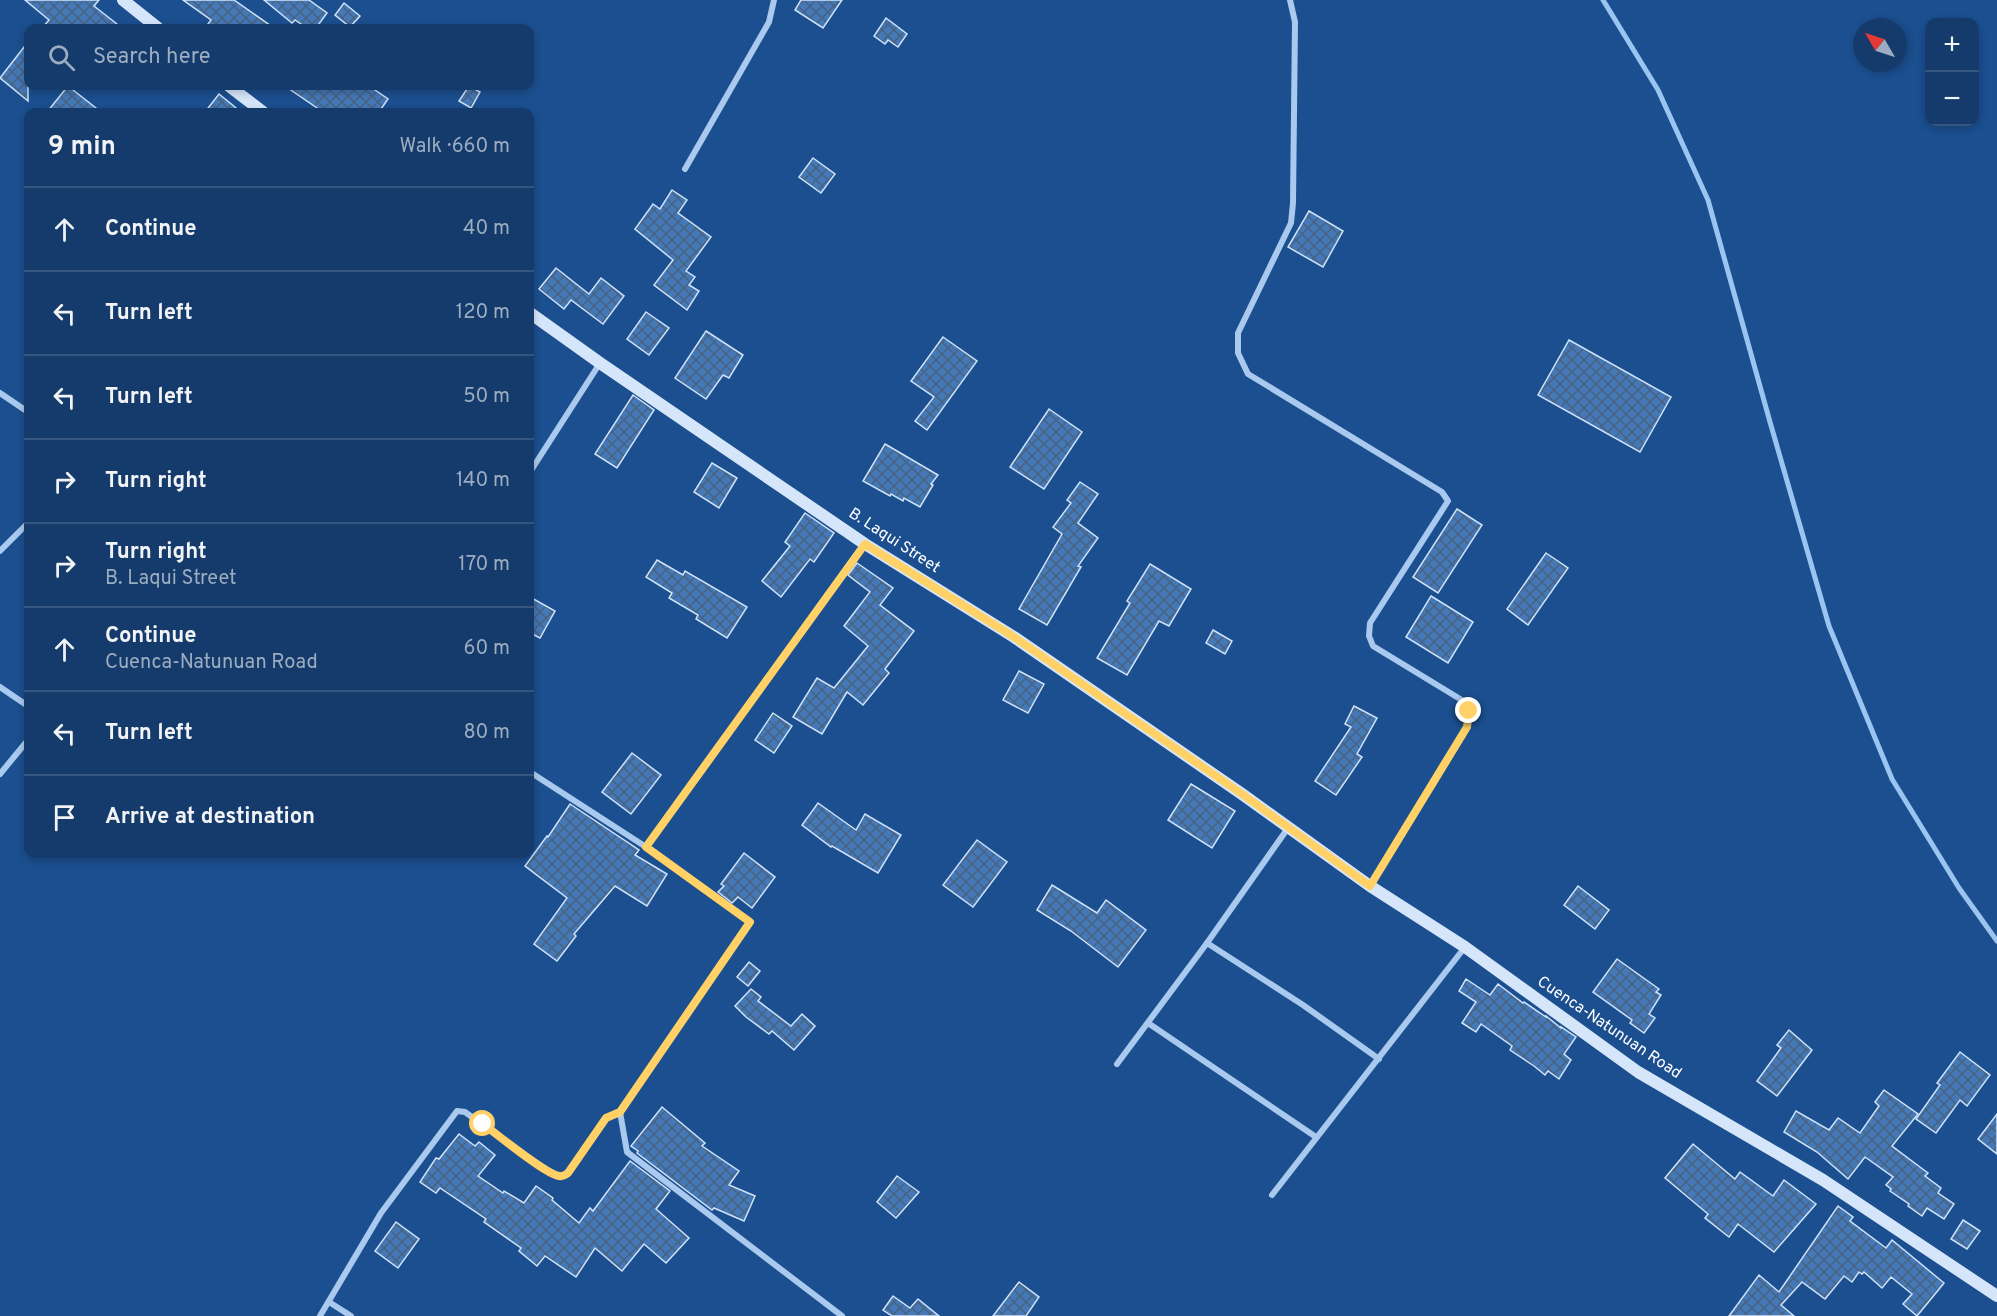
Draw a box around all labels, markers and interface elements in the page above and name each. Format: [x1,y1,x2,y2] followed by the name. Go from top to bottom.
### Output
[1853,18,1907,72] north arrow
[1925,18,1979,126] map controls
[1925,18,1979,72] button: +
[24,24,534,90] search box
[45,41,78,74] icon: search
[93,44,211,71] text: Search here
[1925,72,1979,126] button: −
[48,131,116,164] text: 9 min
[400,134,510,160] text: Walk · 660 m
[48,213,81,246] icon: ahead
[105,216,196,243] text: Continue
[463,216,510,242] text: 40 m
[48,297,81,330] icon: left
[105,300,193,327] text: Turn left
[456,300,510,326] text: 120 m
[48,381,81,414] icon: left
[105,384,193,411] text: Turn left
[463,384,510,410] text: 50 m
[48,465,81,498] icon: right
[105,468,207,495] text: Turn right
[456,468,510,494] text: 140 m
[844,504,944,578] street label: B. Laqui Street
[105,539,207,566] text: Turn right
[48,549,81,582] icon: right
[458,552,510,578] text: 170 m
[105,566,237,592] text: B. Laqui Street
[105,623,196,650] text: Continue
[48,633,81,666] icon: ahead
[464,636,510,662] text: 60 m
[105,650,318,676] text: Cuenca-Natunuan Road
[1455,697,1481,723] route end
[48,717,81,750] icon: left
[105,720,193,747] text: Turn left
[464,720,510,746] text: 80 m
[48,801,81,834] icon: arrive
[105,804,315,831] text: Arrive at destination
[1533,972,1685,1084] street label: Cuenca-Natunuan Road
[469,1110,495,1136] route start

